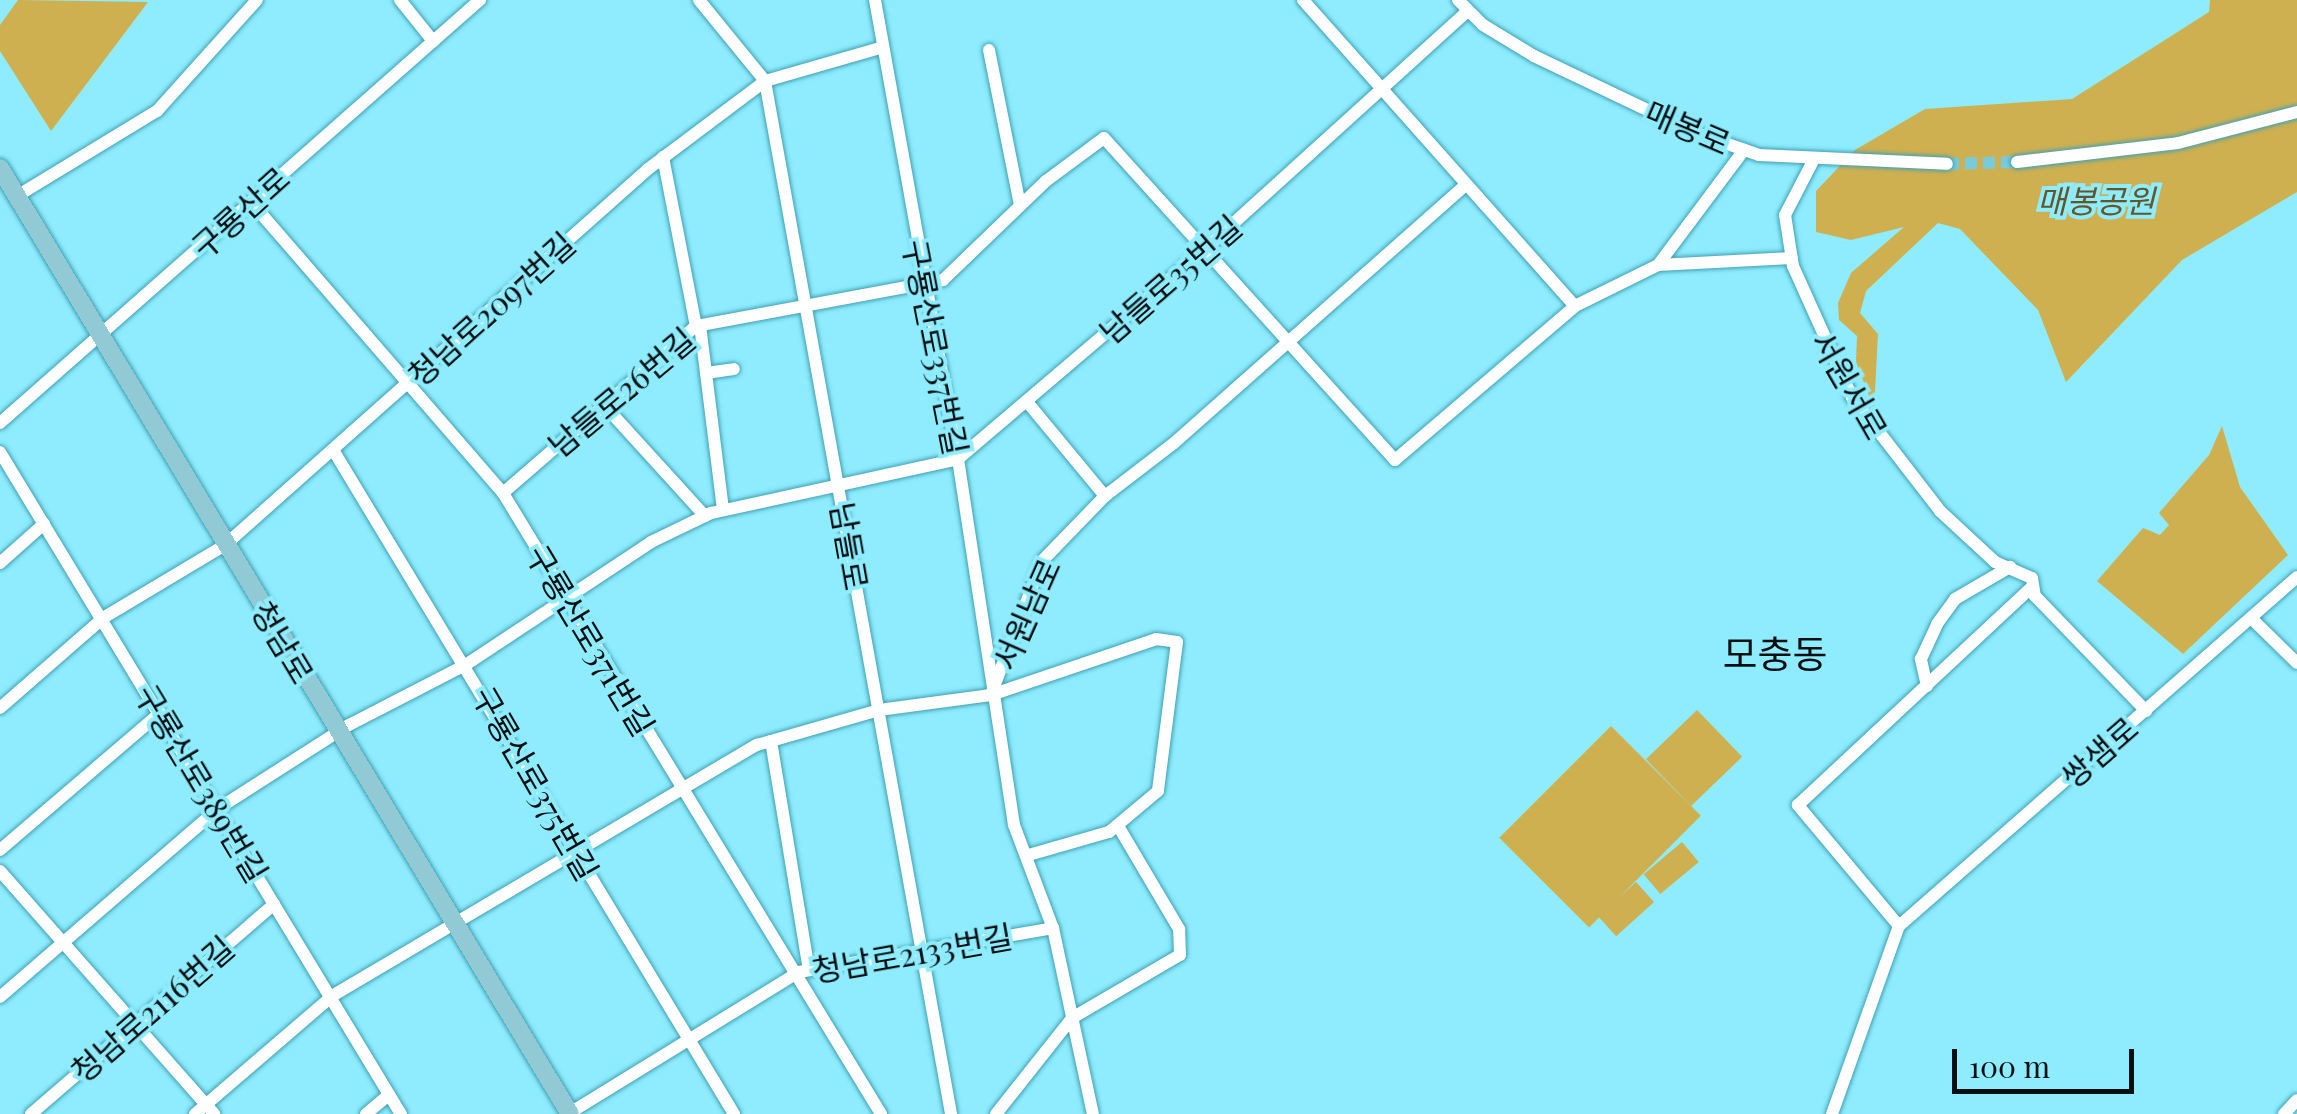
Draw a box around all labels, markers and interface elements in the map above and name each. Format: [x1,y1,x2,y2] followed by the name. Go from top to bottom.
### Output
[1640,92,1736,162] street label: 매봉로
[183,158,297,266] street label: 구룡산로
[2037,181,2155,219] park label: 매봉공원
[1091,207,1249,351] street label: 남들로35번길
[400,224,582,394] street label: 청남로2097번길
[896,236,976,458] street label: 구룡산로337번길
[540,320,702,464] street label: 남들로26번길
[1804,324,1896,446] street label: 서원서로
[823,499,877,593] street label: 남들로
[519,538,663,742] street label: 구룡산로371번길
[985,552,1067,676] street label: 서원남로
[244,594,322,690] street label: 청남로
[1723,630,1827,676] district label: 모충동
[128,677,276,889] street label: 구룡산로389번길
[465,679,607,887] street label: 구룡산로375번길
[2053,709,2145,795] street label: 쌍샘로
[809,916,1015,990] street label: 청남로2133번길
[63,928,241,1090] street label: 청남로2116번길
[1957,1029,2140,1091] scale bar
[1969,1046,2050,1086] text: 100 m

